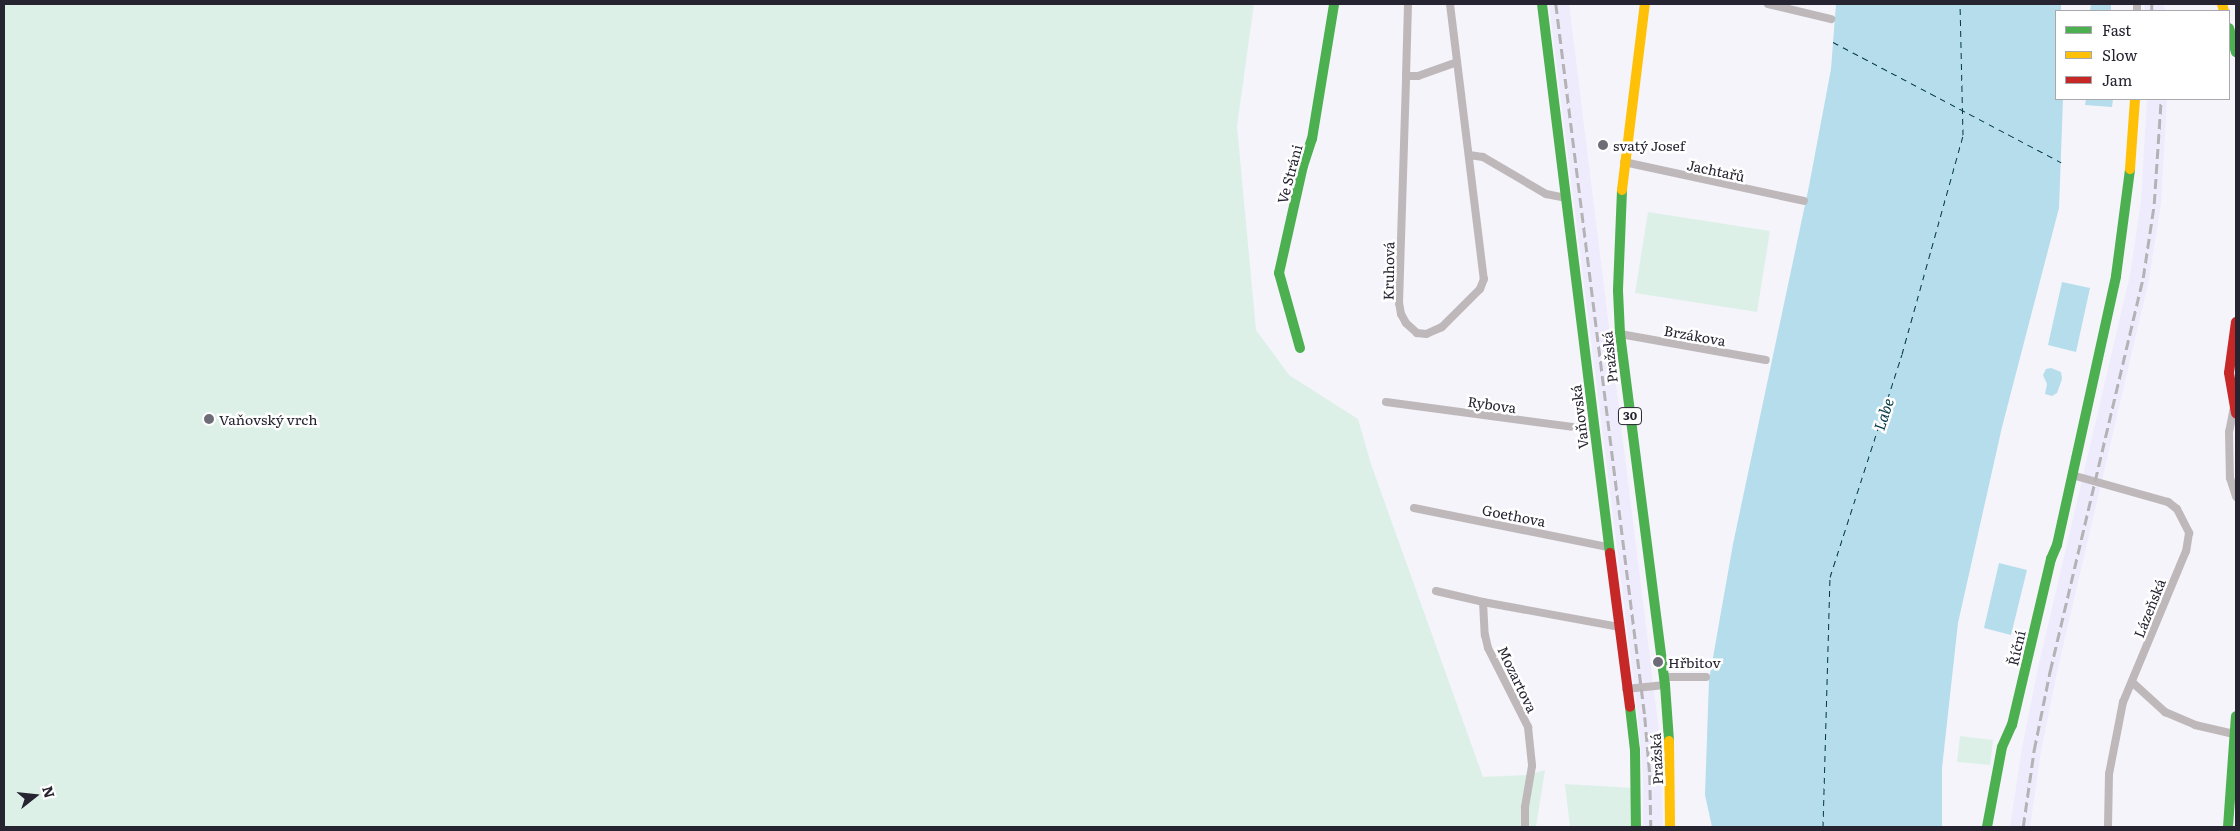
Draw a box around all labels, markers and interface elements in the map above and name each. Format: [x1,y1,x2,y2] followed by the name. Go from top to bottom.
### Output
[2055,10,2230,100] legend
[2102,18,2131,41] text: Fast
[2102,43,2137,66] text: Slow
[2102,68,2132,91] text: Jam
[1613,137,1685,153] place label: svatý Josef
[1597,139,1609,151] marker: svatý Josef
[1273,143,1305,205] street label: Ve Stráni
[1685,156,1747,184] street label: Jachtařů
[1379,241,1397,301] street label: Kruhová
[1663,321,1727,349] street label: Brzákova
[1598,330,1620,384] street label: Pražská
[1567,384,1591,450] street label: Vaňovská
[1467,392,1517,416] street label: Rybova
[1869,396,1897,432] water label: Labe
[1618,406,1642,426] road number: 30
[219,411,317,427] place label: Vaňovský vrch
[203,413,215,425] marker: Vaňovský vrch
[1481,501,1547,529] street label: Goethova
[2130,576,2168,640] street label: Lázeňská
[2004,629,2028,667] street label: Říční
[1495,643,1541,715] street label: Mozartova
[1668,654,1721,670] place label: Hřbitov
[1652,656,1664,668] marker: Hřbitov
[1646,733,1666,785] street label: Pražská
[10,771,60,821] north arrow
[38,783,61,800] text: N

